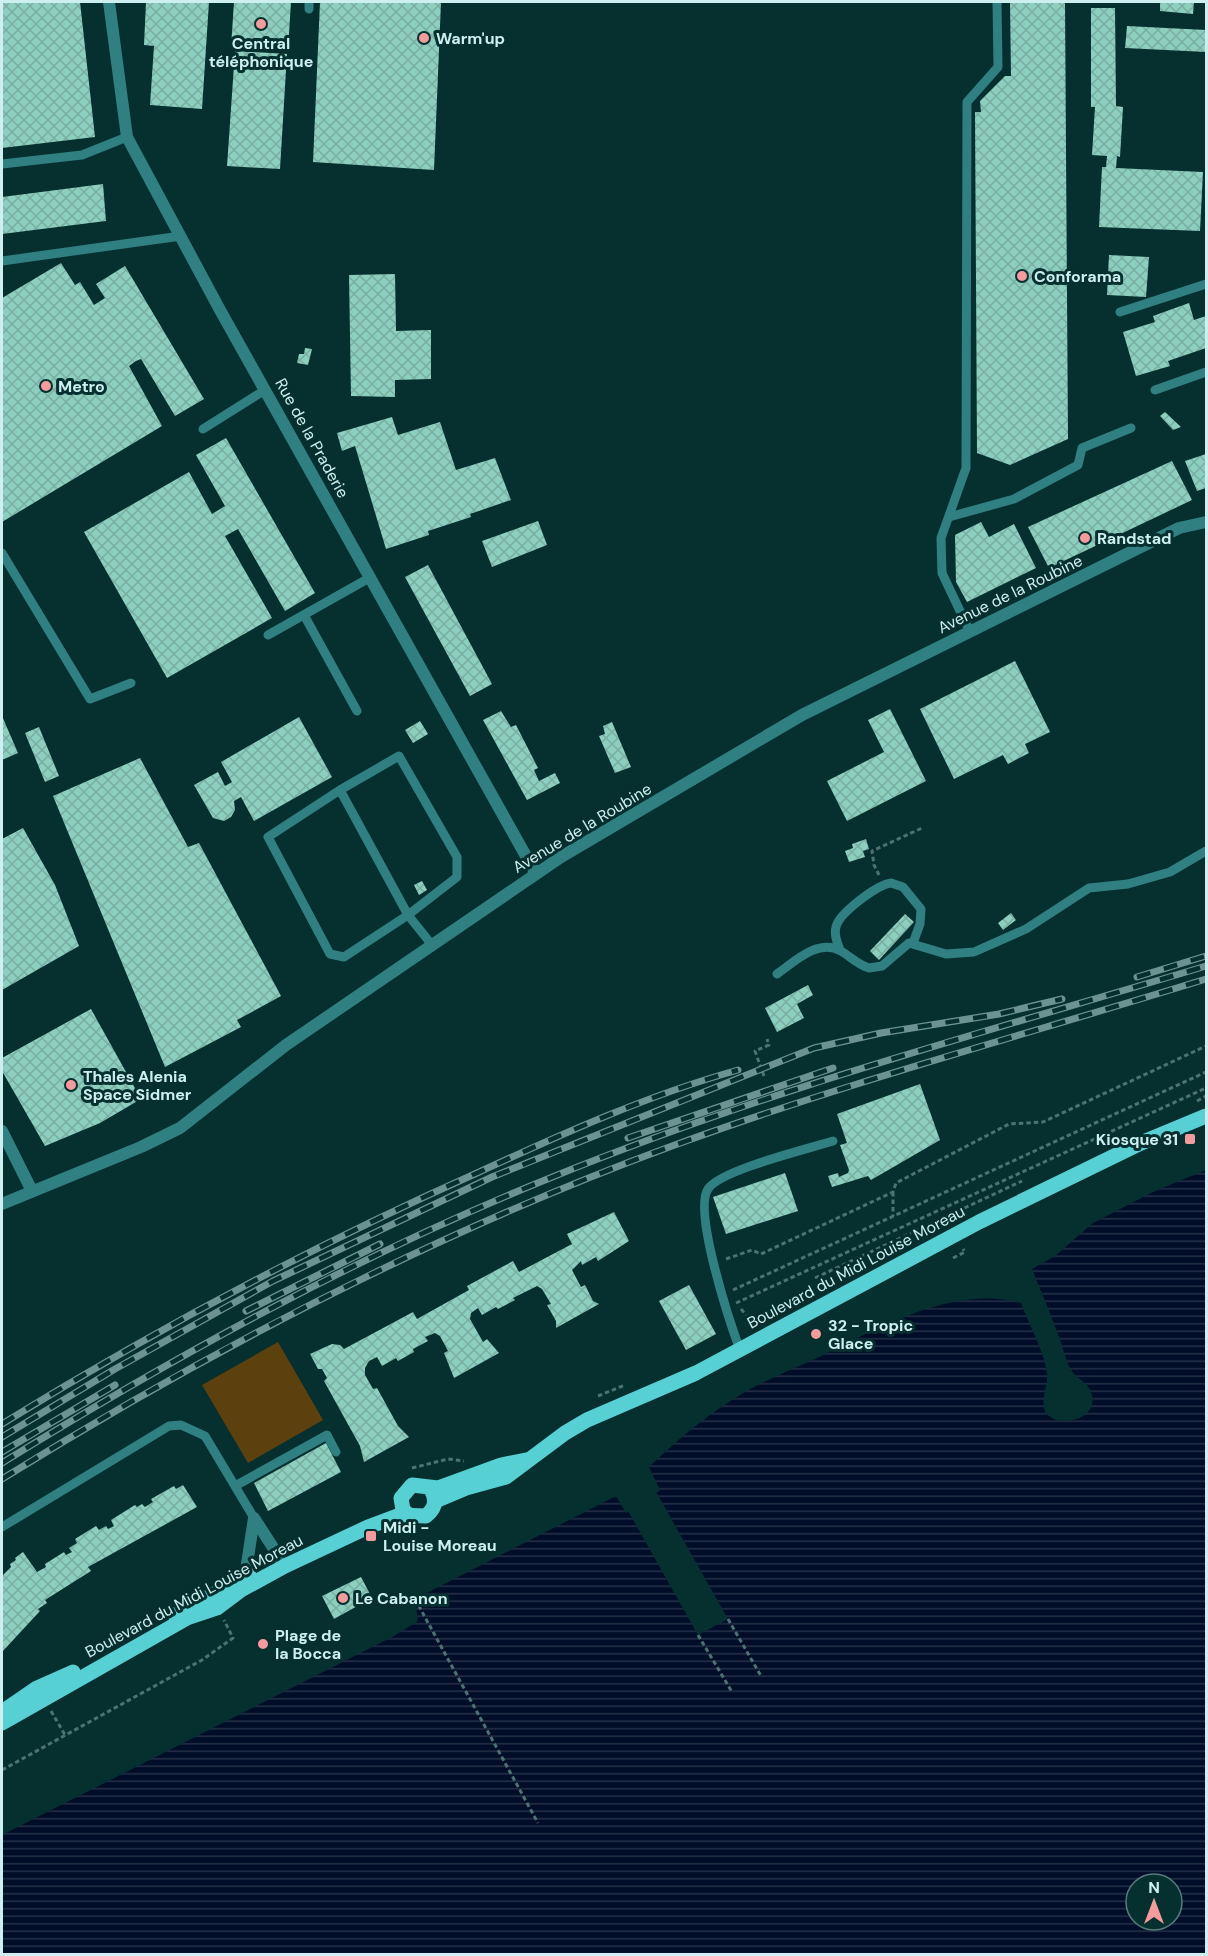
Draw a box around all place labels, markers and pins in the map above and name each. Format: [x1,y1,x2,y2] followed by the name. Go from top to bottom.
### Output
[254,17,268,31] marker: Central téléphonique
[436,28,505,49] place label: Warm'up
[417,31,431,45] marker: Warm'up
[209,33,313,72] place label: Central téléphonique
[1034,266,1121,287] place label: Conforama
[1015,269,1029,283] marker: Conforama
[58,376,105,397] place label: Metro
[39,379,53,393] marker: Metro
[1097,528,1172,549] place label: Randstad
[1078,531,1092,545] marker: Randstad
[83,1066,192,1105] place label: Thales Alenia Space Sidmer
[64,1078,78,1092] marker: Thales Alenia Space Sidmer
[1096,1129,1178,1150] place label: Kiosque 31
[1183,1132,1197,1146] marker: Kiosque 31
[828,1315,913,1354] place label: 32 - Tropic Glace
[809,1327,823,1341] marker: 32 - Tropic Glace
[383,1517,497,1556] place label: Midi - Louise Moreau
[364,1529,378,1543] marker: Midi - Louise Moreau
[355,1588,448,1609] place label: Le Cabanon
[336,1591,350,1605] marker: Le Cabanon
[275,1625,341,1664] place label: Plage de la Bocca
[256,1637,270,1651] marker: Plage de la Bocca

